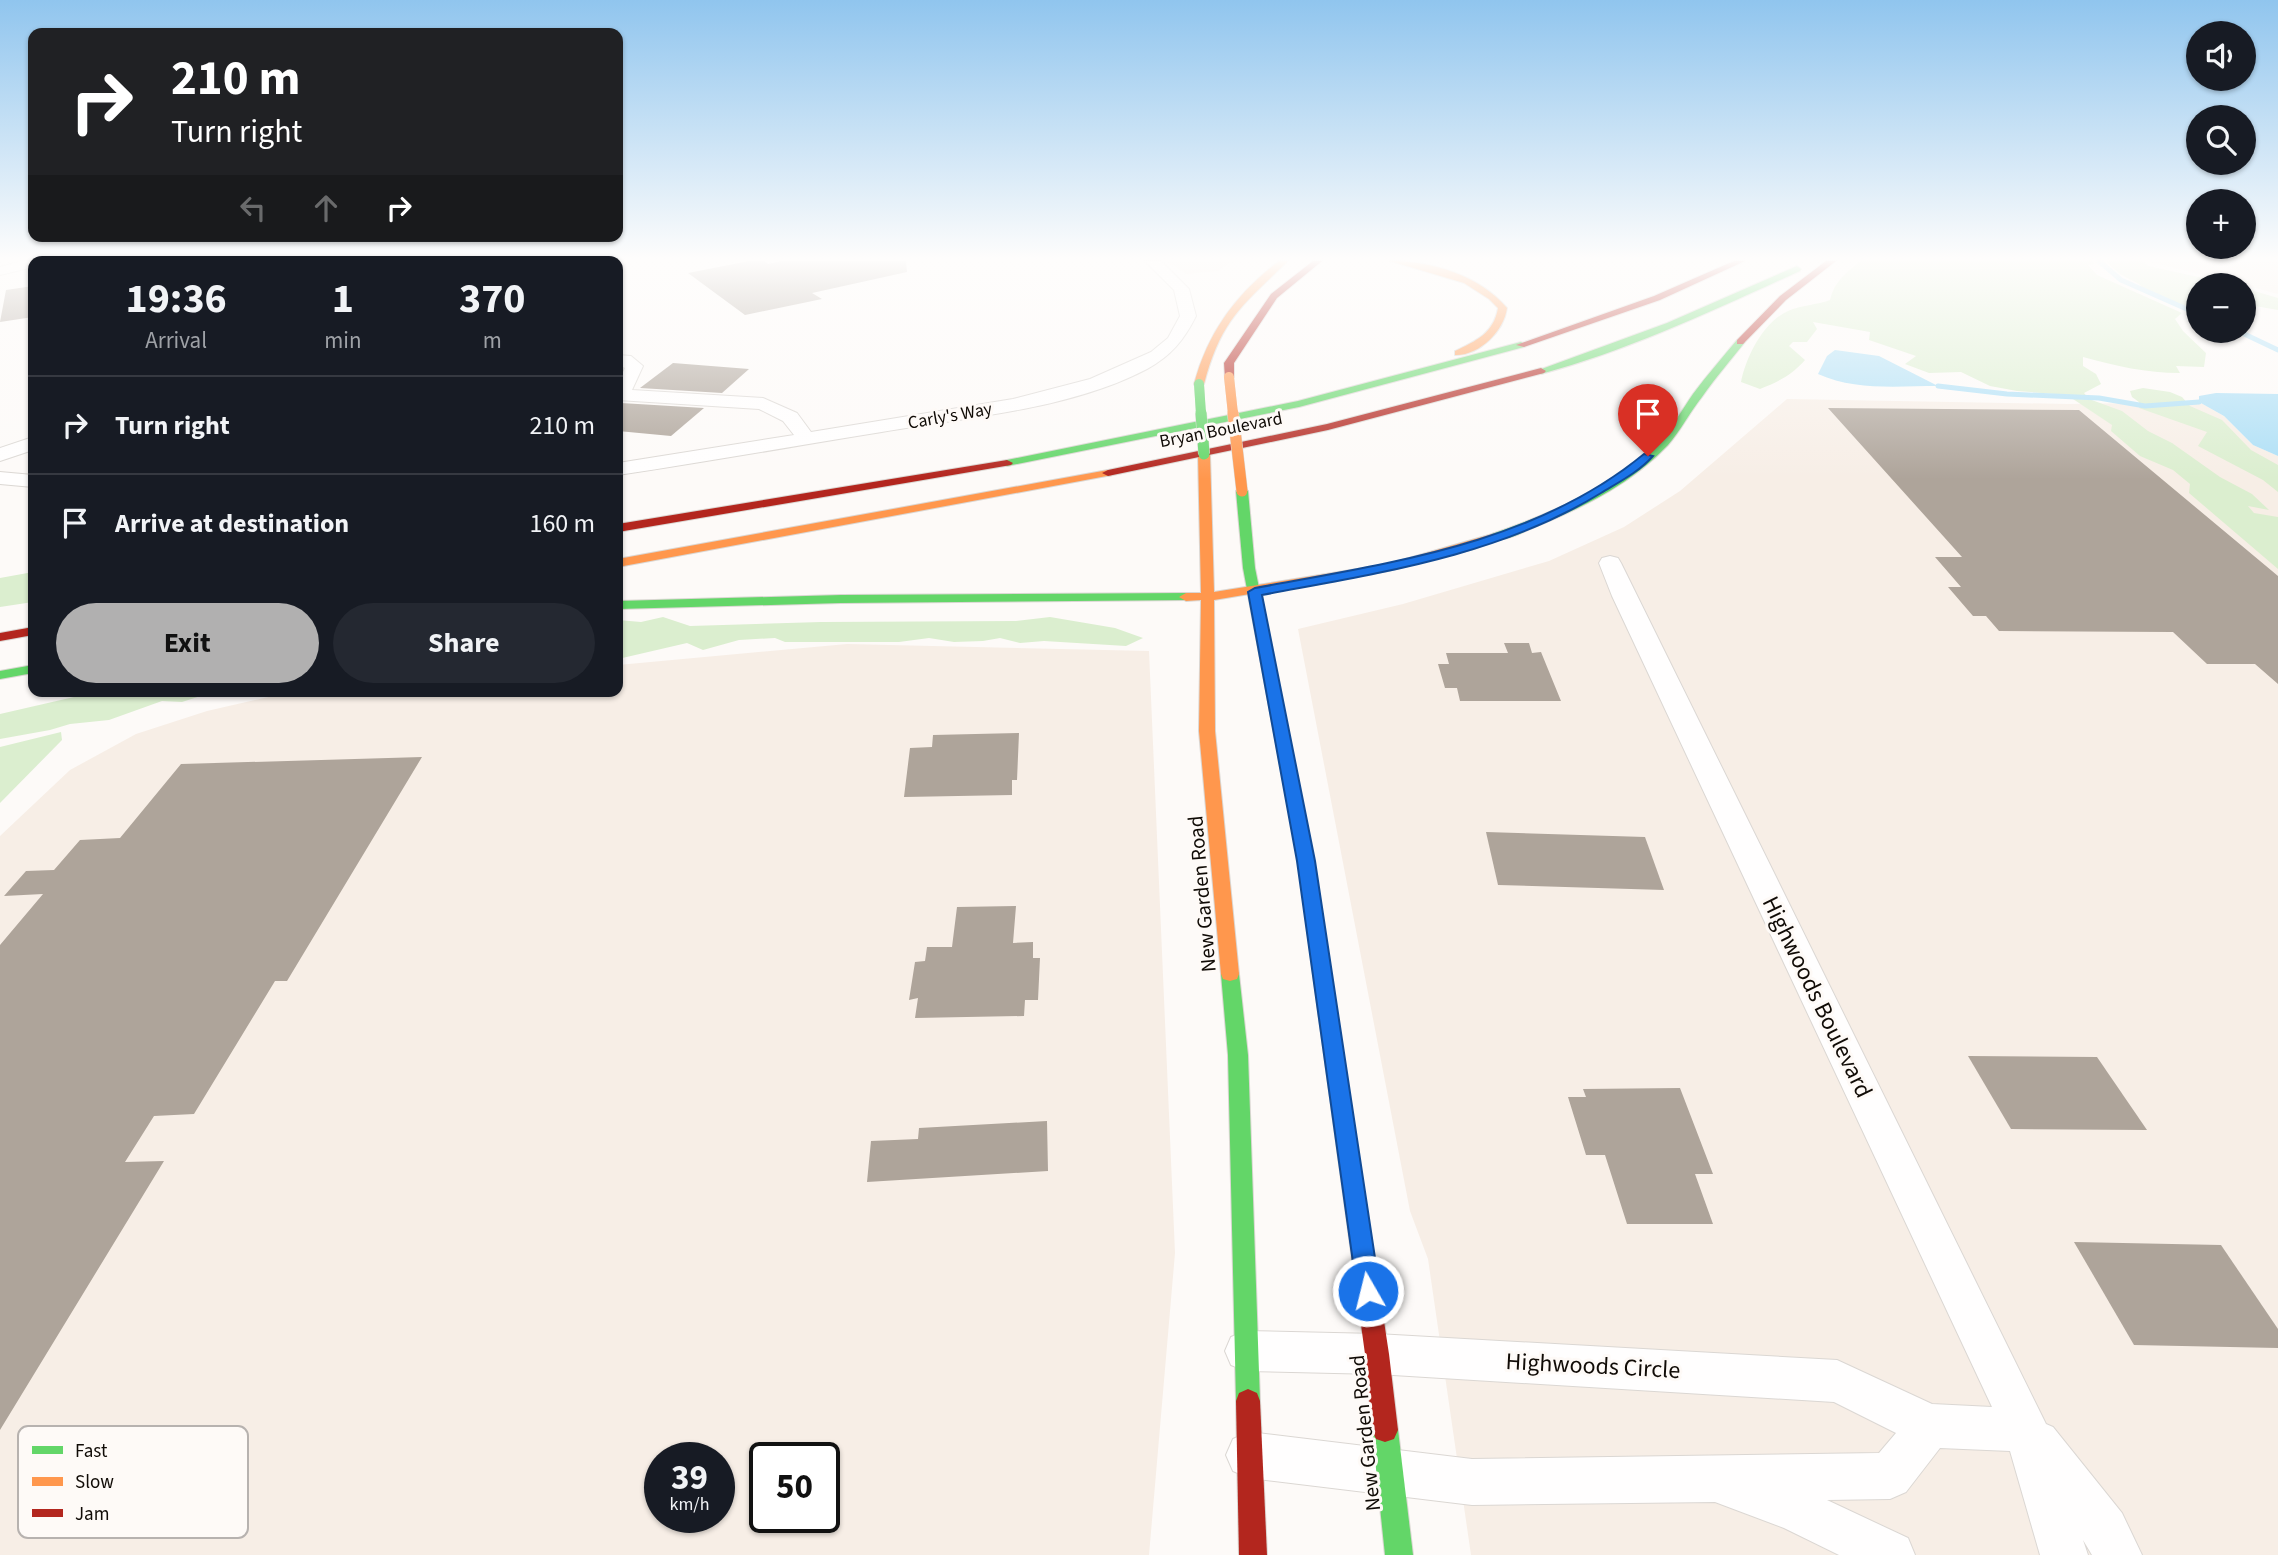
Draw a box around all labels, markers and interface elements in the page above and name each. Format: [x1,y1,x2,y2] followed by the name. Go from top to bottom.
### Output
[2186,21,2256,343] map controls
[2186,21,2256,91] button: sound
[171,44,300,114] text: 210 m
[56,56,147,147] icon: right
[2186,105,2256,175] button: search
[171,109,302,155] text: Turn right
[234,189,272,227] icon: left
[307,189,345,227] icon: ahead
[380,189,418,227] icon: right
[2186,189,2256,259] button: +
[125,269,227,329] text: 19:36
[332,269,354,329] text: 1
[459,269,526,329] text: 370
[2186,273,2256,343] button: −
[145,324,207,357] text: Arrival
[324,324,362,357] text: min
[483,324,502,357] text: m
[1618,384,1678,456] pin
[1629,395,1667,433] icon: arrive
[906,396,995,436] street label: Carly's Way
[56,406,94,444] icon: right
[1157,406,1285,454] street label: Bryan Boulevard
[115,407,230,444] text: Turn right
[529,407,595,444] text: 210 m
[56,504,94,542] icon: arrive
[115,505,349,542] text: Arrive at destination
[529,505,595,542] text: 160 m
[56,603,319,683] button: Exit
[333,603,595,683] button: Share
[1180,815,1224,973] street label: New Garden Road
[1753,890,1881,1104] street label: Highwoods Boulevard
[1331,1254,1405,1328] position arrow
[1505,1344,1681,1388] street label: Highwoods Circle
[1342,1353,1388,1513] street label: New Garden Road
[18,1426,248,1538] legend
[75,1438,108,1465] text: Fast
[749,1442,840,1533] speed limit sign: 50
[671,1453,708,1503] text: 39
[75,1469,114,1496] text: Slow
[670,1492,709,1517] text: km/h
[75,1501,109,1528] text: Jam

